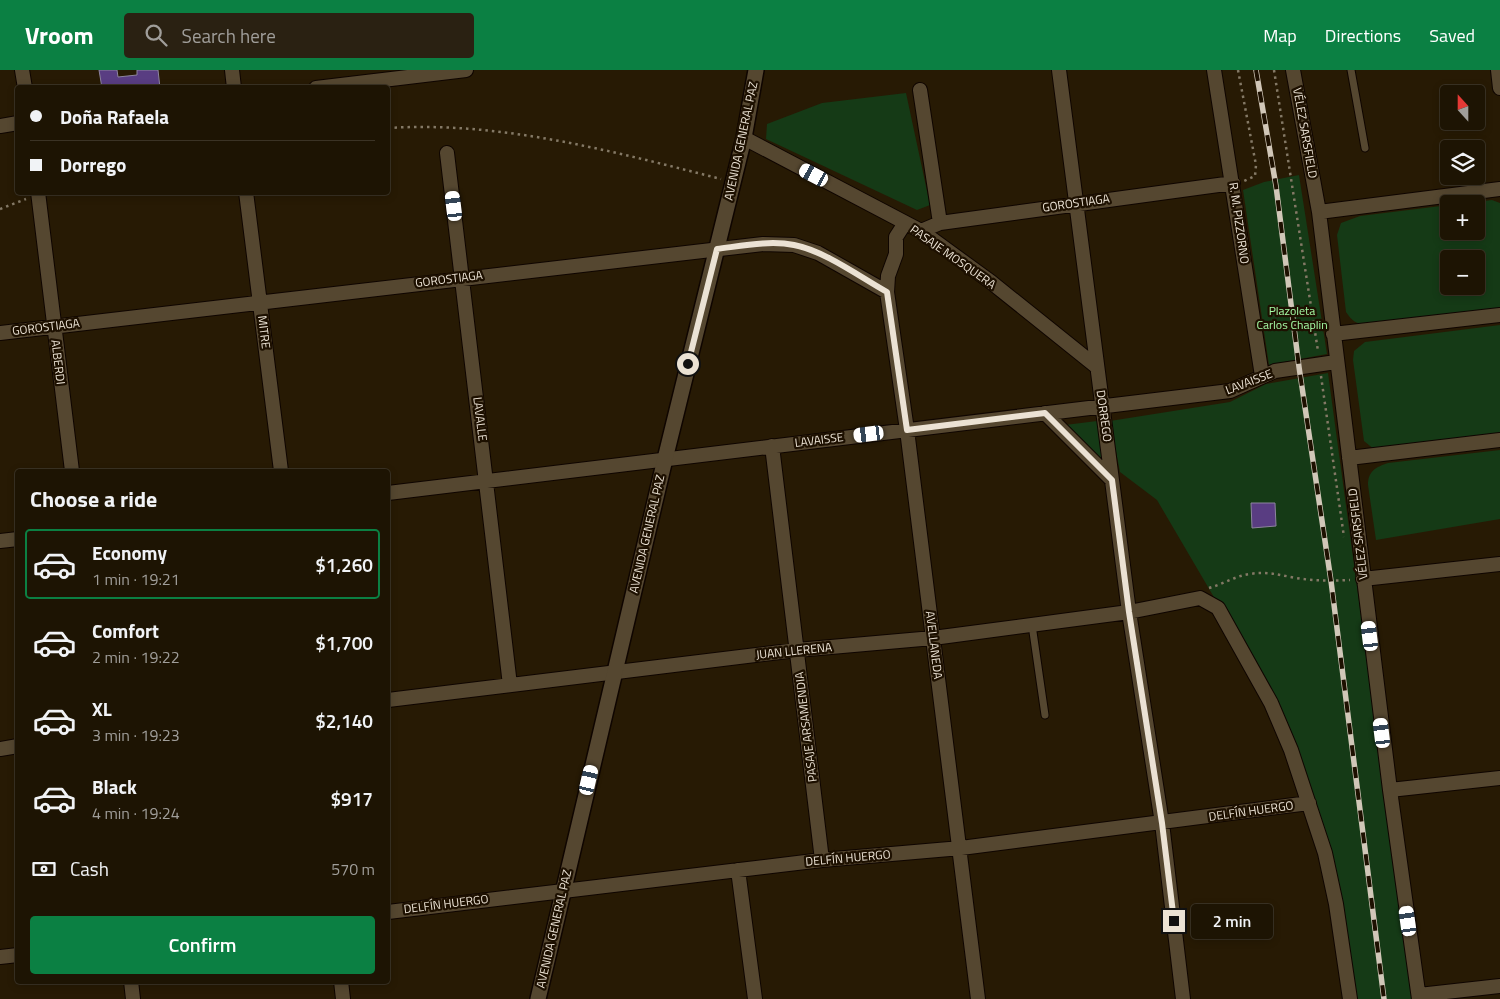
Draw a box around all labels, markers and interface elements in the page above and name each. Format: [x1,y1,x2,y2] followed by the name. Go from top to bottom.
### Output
[124,13,474,58] search box
[25,17,94,53] text: Vroom
[142,21,170,49] icon: search
[182,21,276,50] text: Search here
[1263,22,1297,49] text: Map
[1325,22,1401,49] text: Directions
[1429,22,1475,49] text: Saved
[719,80,762,202] street label: AVENIDA GENERAL PAZ
[1440,85,1485,130] north arrow
[1440,85,1485,295] map controls
[1288,86,1323,180] street label: VÉLEZ SARSFIELD
[60,102,169,131] text: Doña Rafaela
[1440,140,1485,185] button: layers
[60,150,126,179] text: Dorrego
[797,161,830,189] car
[1224,181,1255,265] street label: R. M. PIZZORNO
[1041,188,1111,217] street label: GOROSTIAGA
[444,190,463,222] car
[1440,195,1485,240] button: +
[906,220,1000,293] street label: PASAJE MOSQUERA
[1440,250,1485,295] button: −
[414,265,484,292] street label: GOROSTIAGA
[1256,301,1328,334] park label: Plazoleta Carlos Chaplin
[11,313,81,340] street label: GOROSTIAGA
[253,314,276,350] street label: MITRE
[46,338,71,385] street label: ALBERDI
[677,353,699,375] route start
[1223,364,1275,399] street label: LAVAISSE
[1091,389,1118,443] street label: DORREGO
[468,396,493,443] street label: LAVALLE
[853,425,884,443] car
[793,427,845,452] street label: LAVAISSE
[624,473,669,595] street label: AVENIDA GENERAL PAZ
[30,482,157,516] text: Choose a ride
[1342,487,1373,581] street label: VÉLEZ SARSFIELD
[92,538,167,567] text: Economy
[32,542,77,587] icon: car
[315,550,373,579] text: $1,260
[92,567,180,591] text: 1 min · 19:21
[921,610,948,680] street label: AVELLANEDA
[92,616,159,645] text: Comfort
[32,620,77,665] icon: car
[1360,620,1379,652] car
[315,628,373,657] text: $1,700
[755,637,833,664] street label: JUAN LLERENA
[92,645,180,669] text: 2 min · 19:22
[789,671,822,783] street label: PASAJE ARSAMENDIA
[92,694,112,723] text: XL
[32,698,77,743] icon: car
[315,706,373,735] text: $2,140
[1372,717,1391,749] car
[92,723,180,747] text: 3 min · 19:23
[578,764,599,796] car
[92,772,137,801] text: Black
[32,776,77,821] icon: car
[330,784,373,813] text: $917
[1207,795,1295,826] street label: DELFÍN HUERGO
[92,801,180,825] text: 4 min · 19:24
[805,844,891,871] street label: DELFÍN HUERGO
[70,854,109,883] text: Cash
[30,855,58,883] icon: cash
[331,857,375,881] text: 570 m
[531,868,576,990] street label: AVENIDA GENERAL PAZ
[402,889,490,918] street label: DELFÍN HUERGO
[1192,904,1274,938] callout: 2 min
[1398,905,1417,937] car
[1213,909,1251,933] text: 2 min
[1163,910,1185,932] route end
[30,916,375,974] button: Confirm

